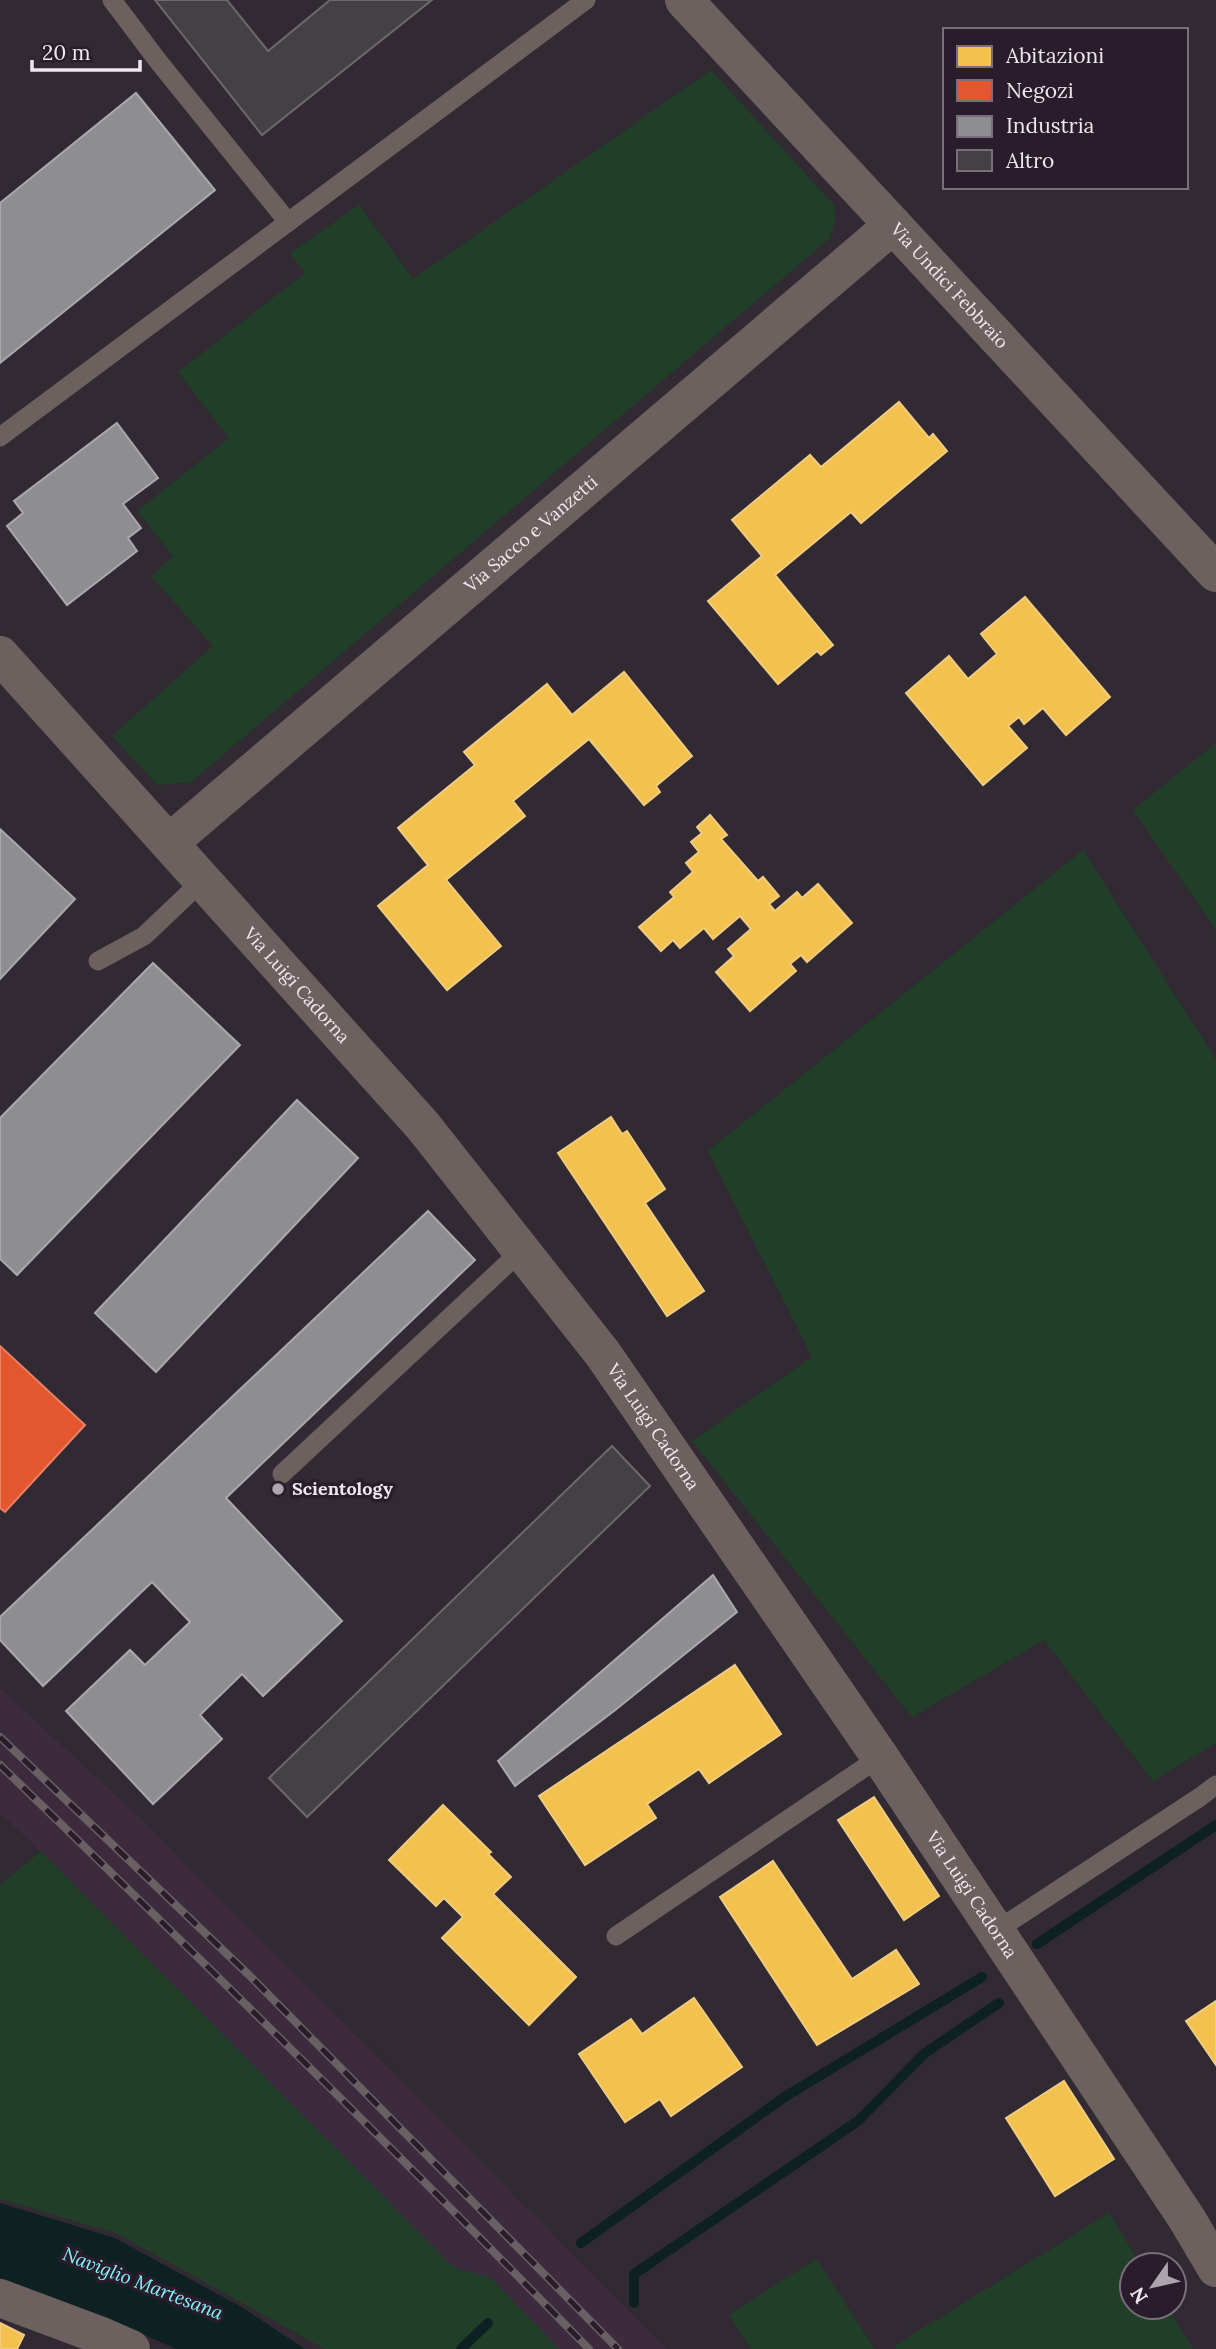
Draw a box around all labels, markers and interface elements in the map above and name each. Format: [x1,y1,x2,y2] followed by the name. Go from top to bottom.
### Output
[32,28,140,72] scale bar
[943,28,1188,189] legend
[42,39,91,66] text: 20 m
[1005,42,1104,69] text: Abitazioni
[1006,77,1074,104] text: Negozi
[1006,112,1095,139] text: Industria
[1005,147,1054,174] text: Altro
[885,217,1014,353] street label: Via Undici Febbraio
[458,470,602,598] street label: Via Sacco e Vanzetti
[238,921,355,1048] street label: Via Luigi Cadorna
[601,1358,705,1494] street label: Via Luigi Cadorna
[292,1477,393,1500] place label: Scientology
[270,1481,286,1497] marker: Scientology
[921,1826,1023,1963] street label: Via Luigi Cadorna
[59,2241,227,2325] water label: Naviglio Martesana
[1118,2251,1188,2321] north arrow
[1125,2282,1153,2308] text: N

